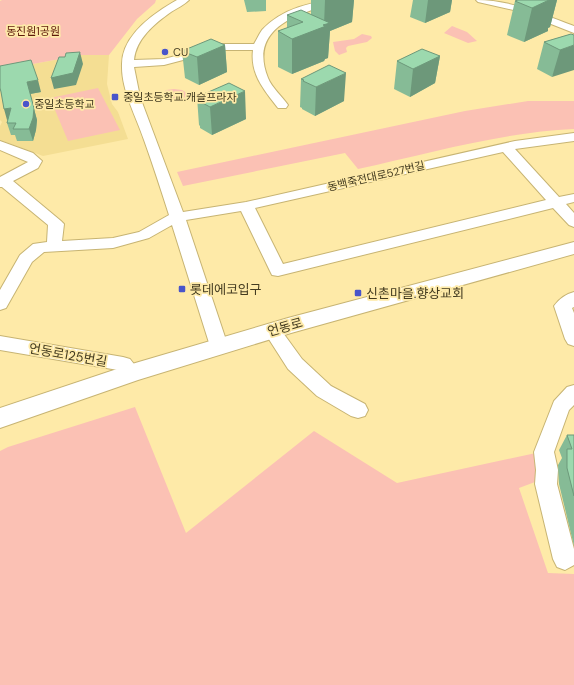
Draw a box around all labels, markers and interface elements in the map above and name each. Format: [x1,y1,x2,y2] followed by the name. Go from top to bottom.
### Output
[6,24,60,38] park label: 동진원1공원
[173,45,188,59] place label: CU
[160,47,170,57] marker: CU
[123,90,237,104] place label: 중일초등학교.캐슬프라자
[110,92,120,102] marker: 중일초등학교.캐슬프라자
[34,97,95,111] place label: 중일초등학교
[21,99,31,109] marker: 중일초등학교
[326,158,426,194] street label: 동백죽전대로527번길
[190,281,262,298] place label: 롯데에코입구
[177,284,187,294] marker: 롯데에코입구
[366,285,464,302] place label: 신촌마을.향상교회
[353,288,363,298] marker: 신촌마을.향상교회
[265,314,305,340] street label: 언동로
[27,340,109,370] street label: 언동로125번길

